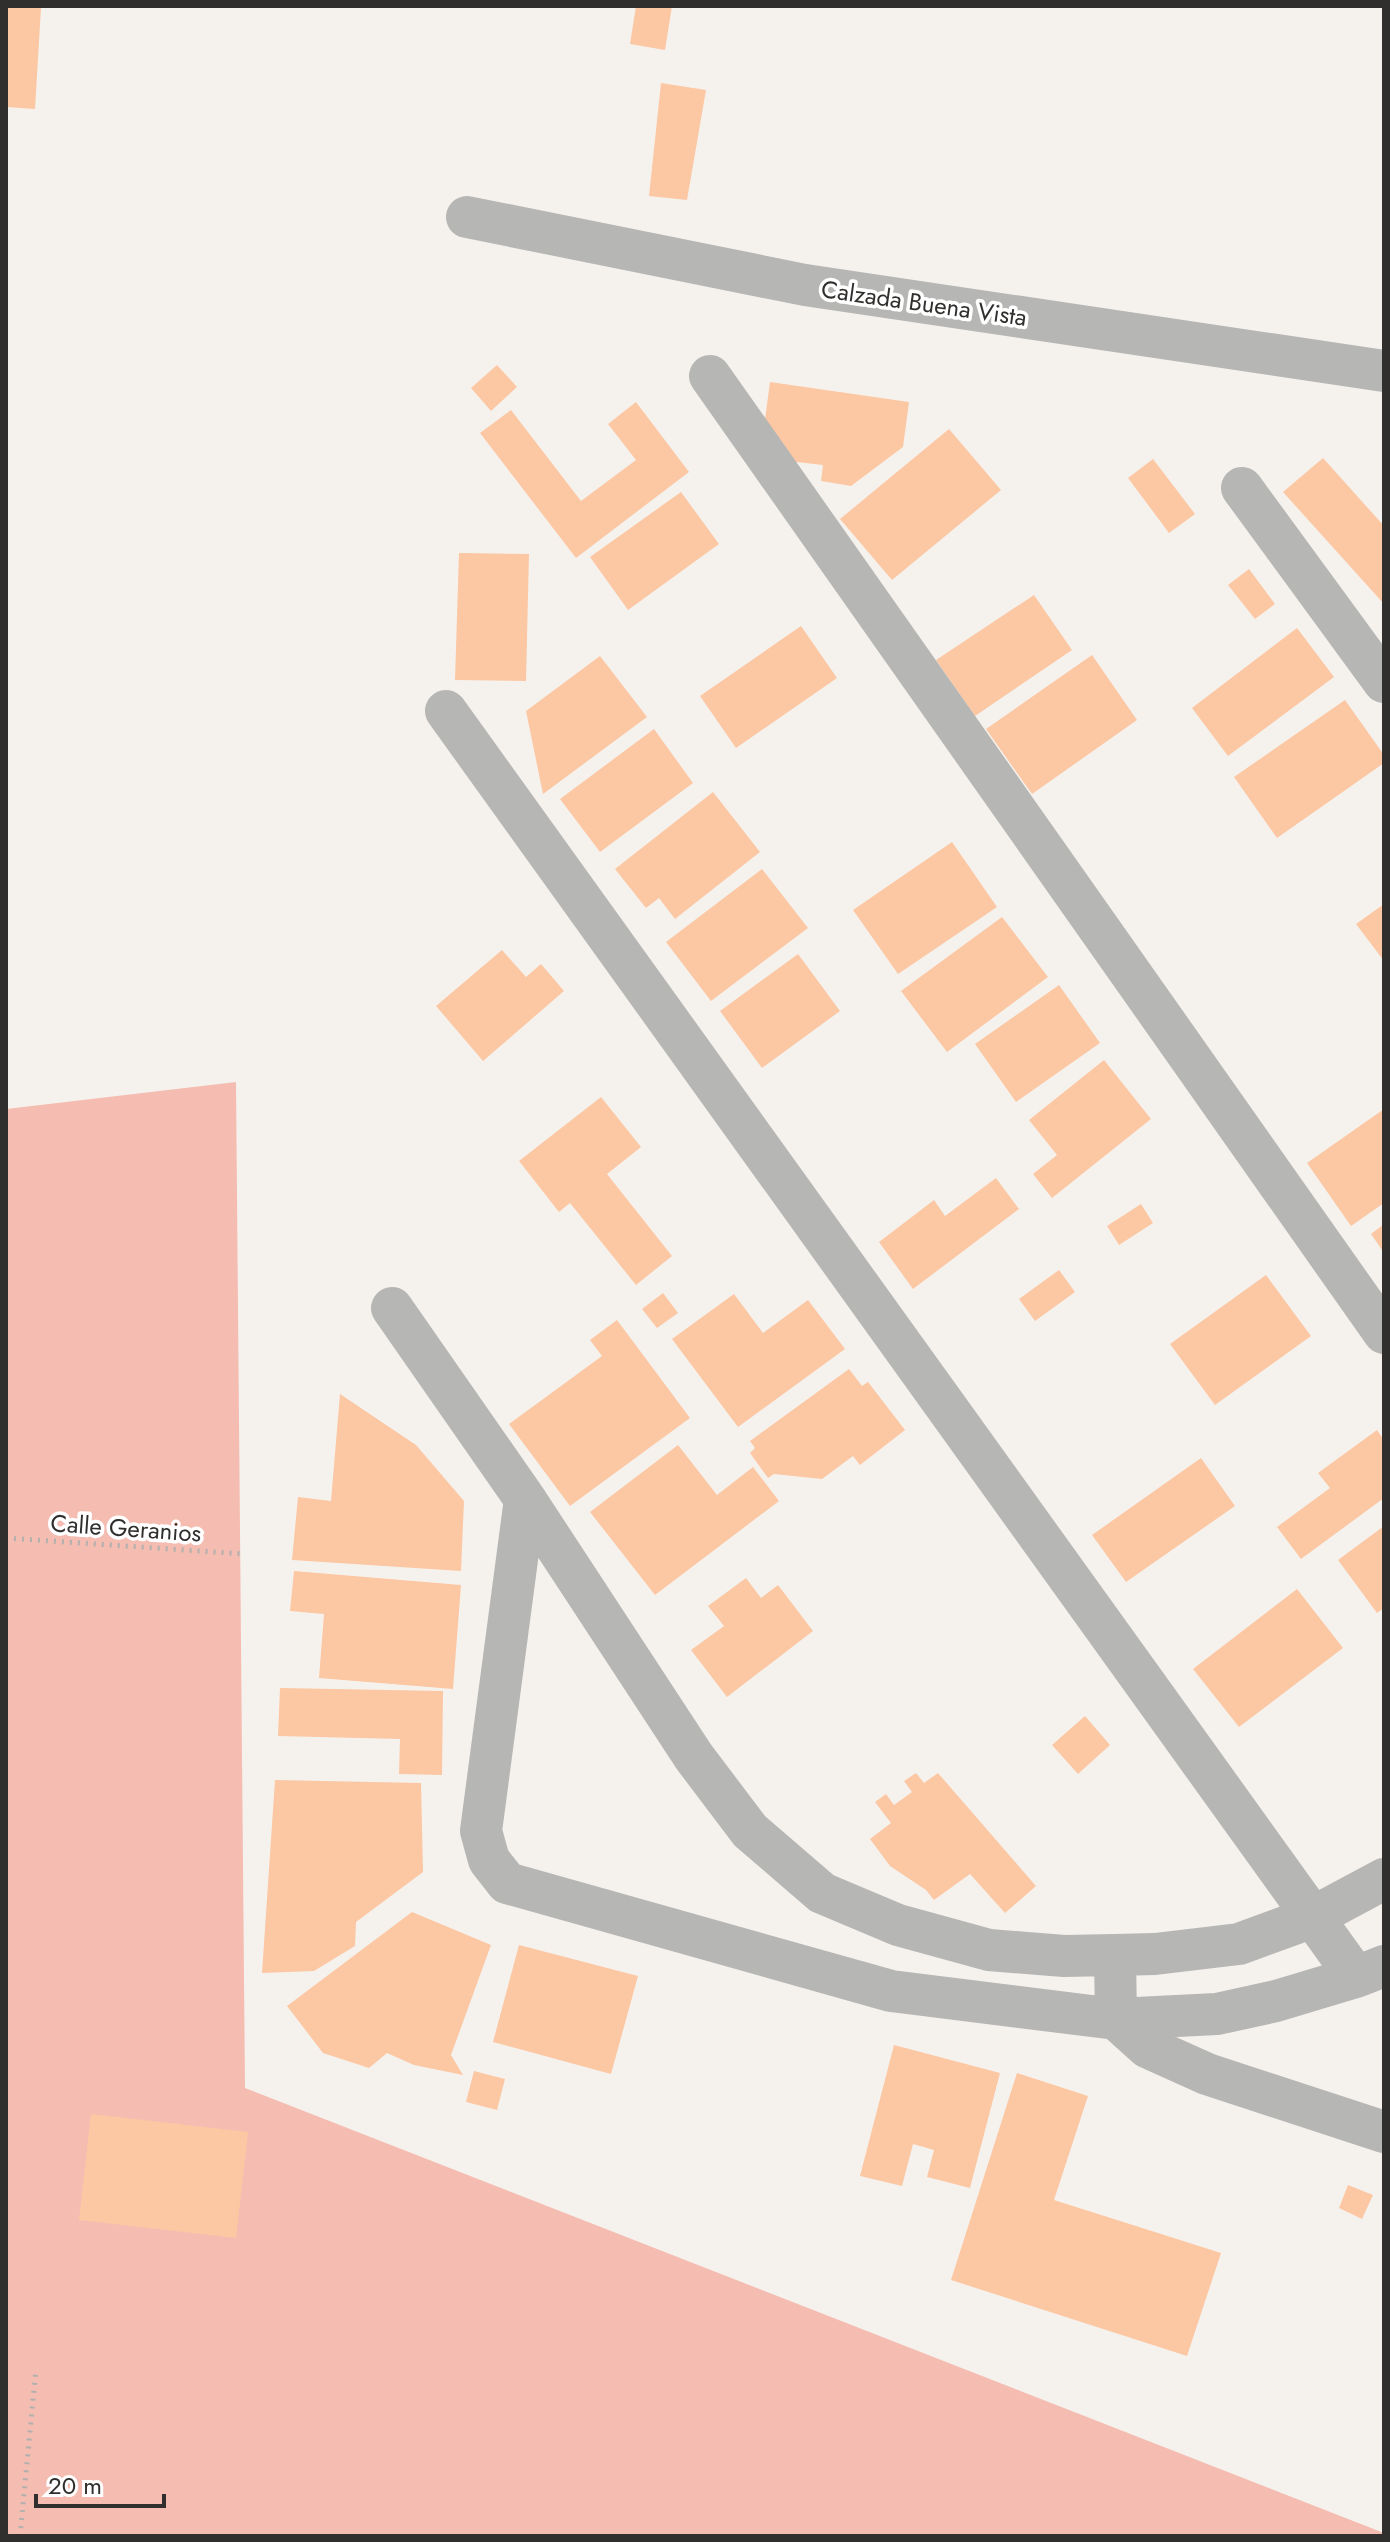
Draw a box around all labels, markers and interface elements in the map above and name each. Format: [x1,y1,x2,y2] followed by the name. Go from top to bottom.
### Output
[819,271,1029,335] street label: Calzada Buena Vista
[49,1505,203,1551] street label: Calle Geranios
[36,2458,164,2508] scale bar
[48,2468,102,2503] text: 20 m

